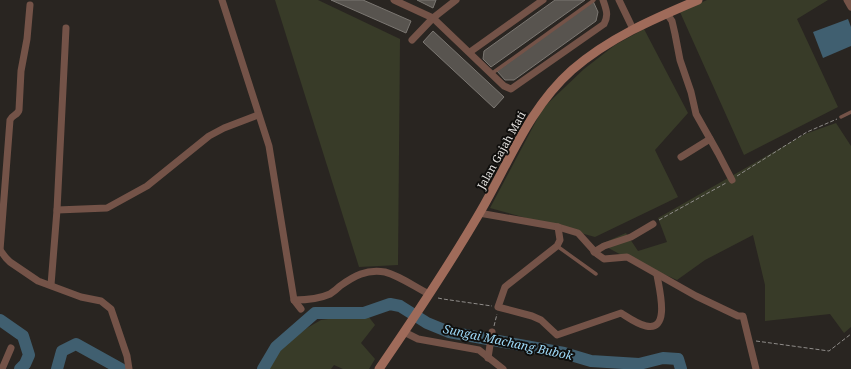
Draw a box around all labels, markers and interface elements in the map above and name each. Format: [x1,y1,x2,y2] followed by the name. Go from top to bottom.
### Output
[473,108,529,193] street label: Jalan Gajah Mati
[442,320,575,364] water label: Sungai Machang Bubok

